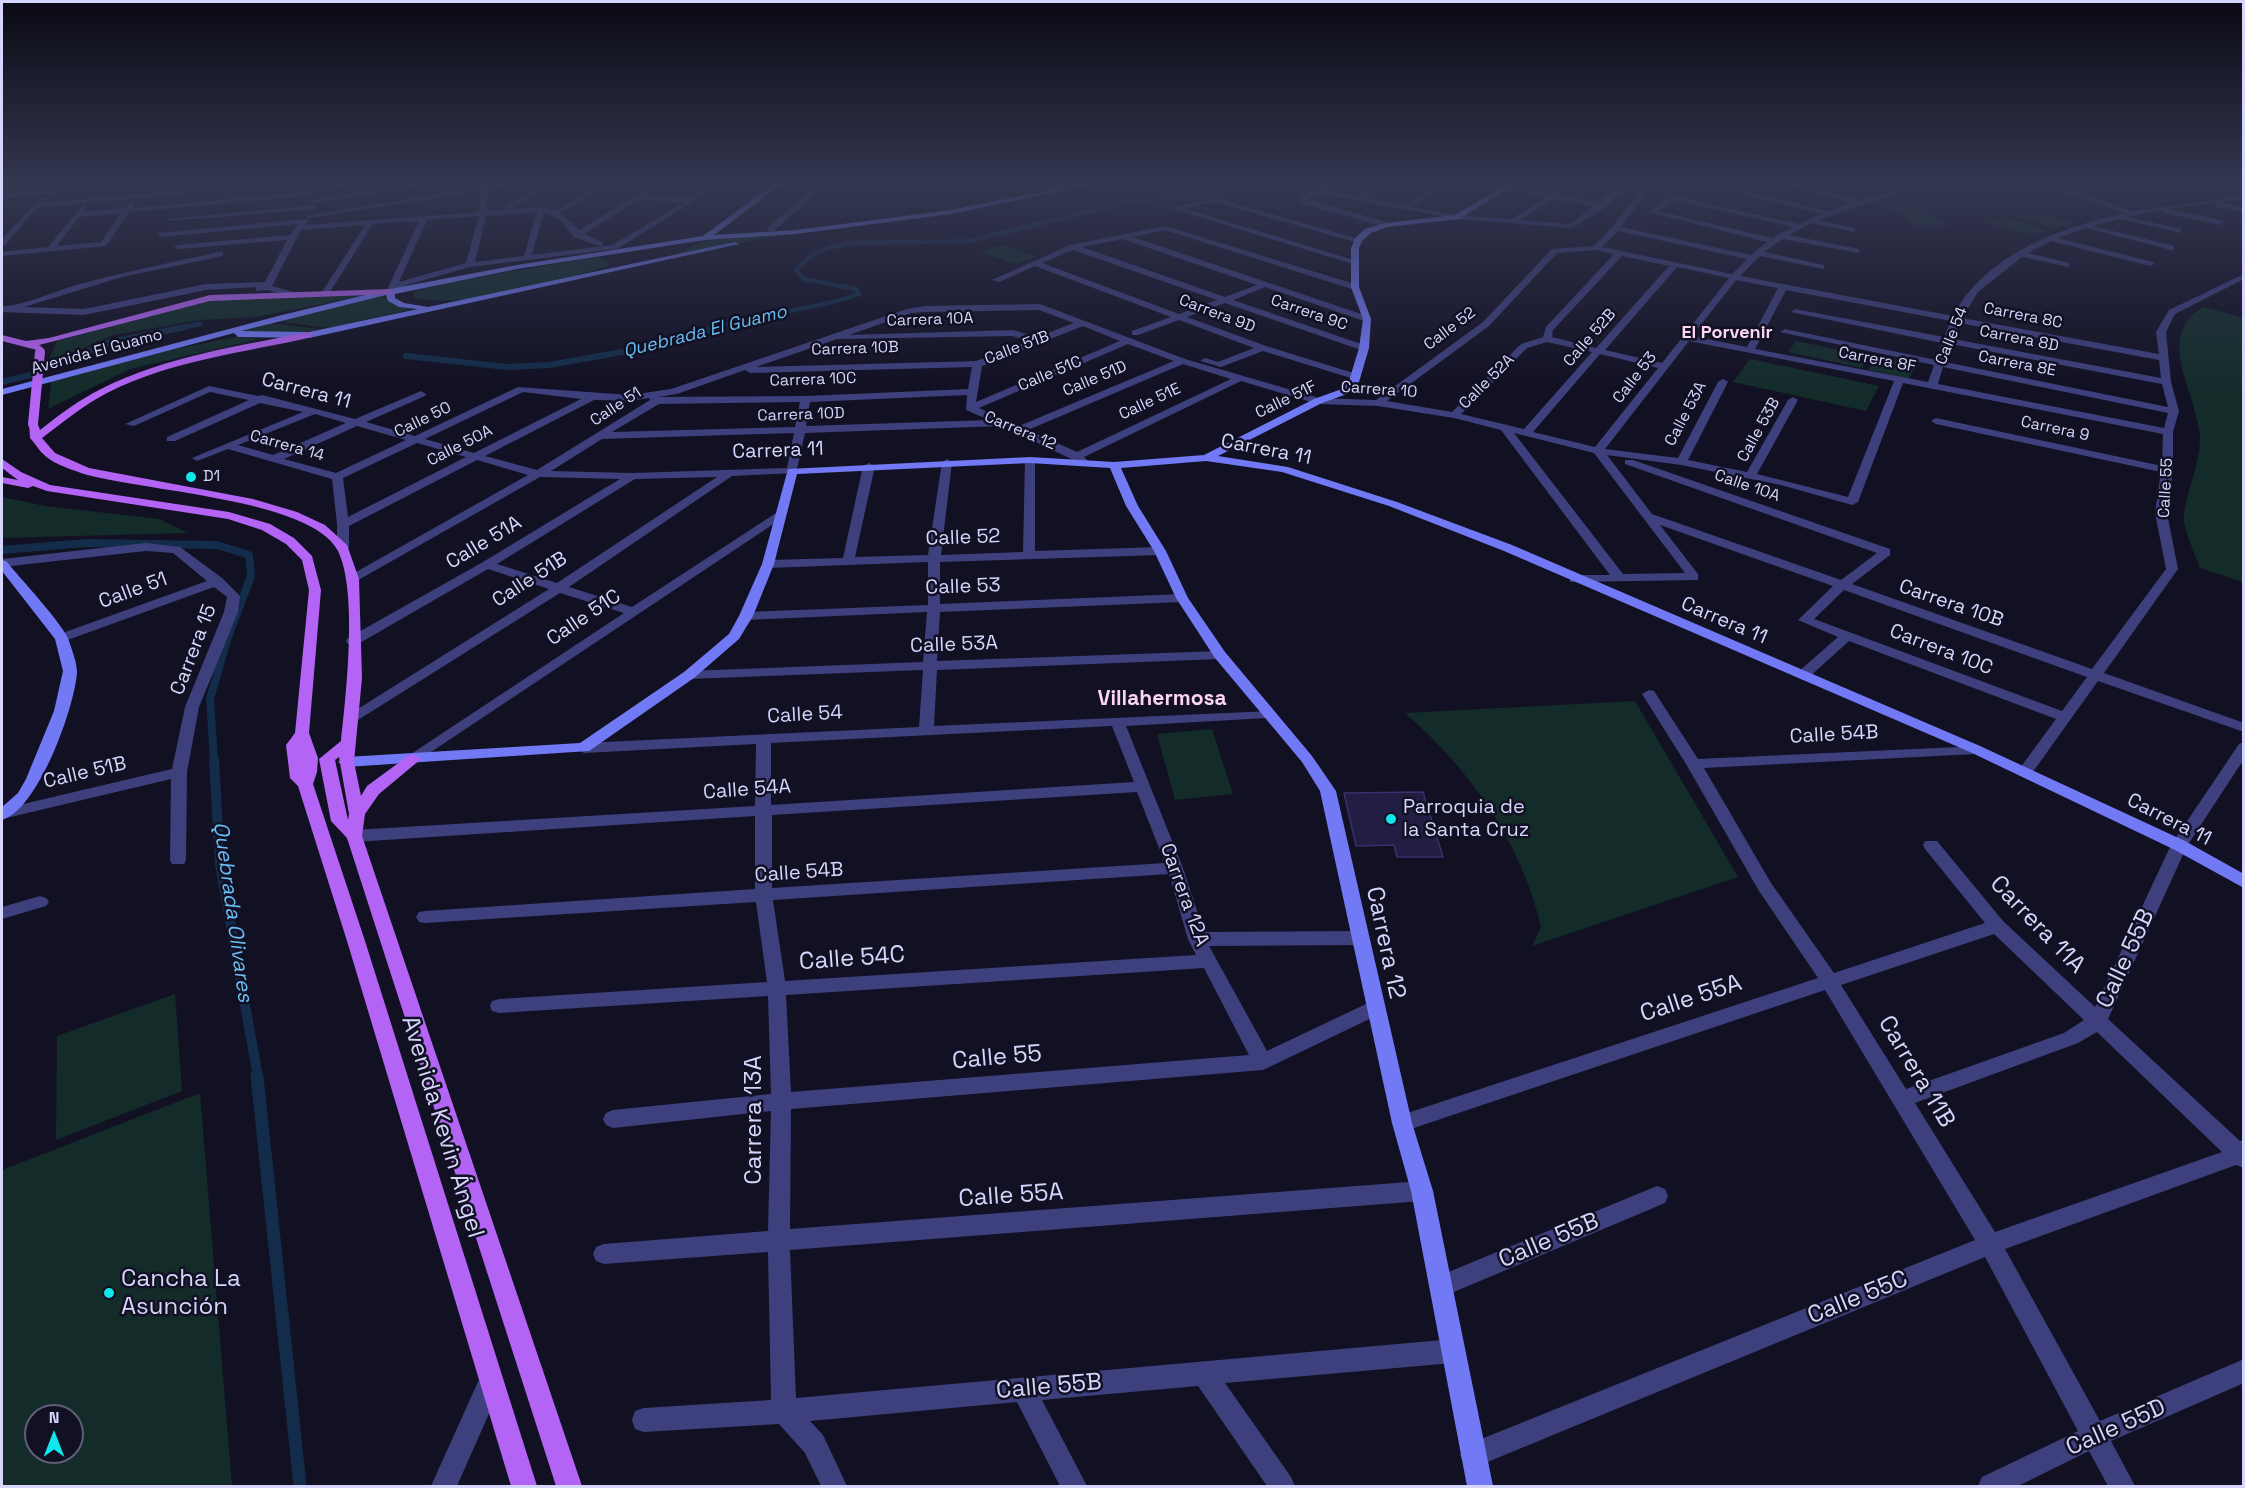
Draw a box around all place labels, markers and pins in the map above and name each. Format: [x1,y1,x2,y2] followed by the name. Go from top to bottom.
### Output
[203,467,220,487] place label: D1
[184,470,198,484] marker: D1
[1403,796,1529,843] place label: Parroquia de la Santa Cruz
[1384,812,1398,826] marker: Parroquia de la Santa Cruz
[121,1265,241,1321] place label: Cancha La Asunción
[102,1286,116,1300] marker: Cancha La Asunción

